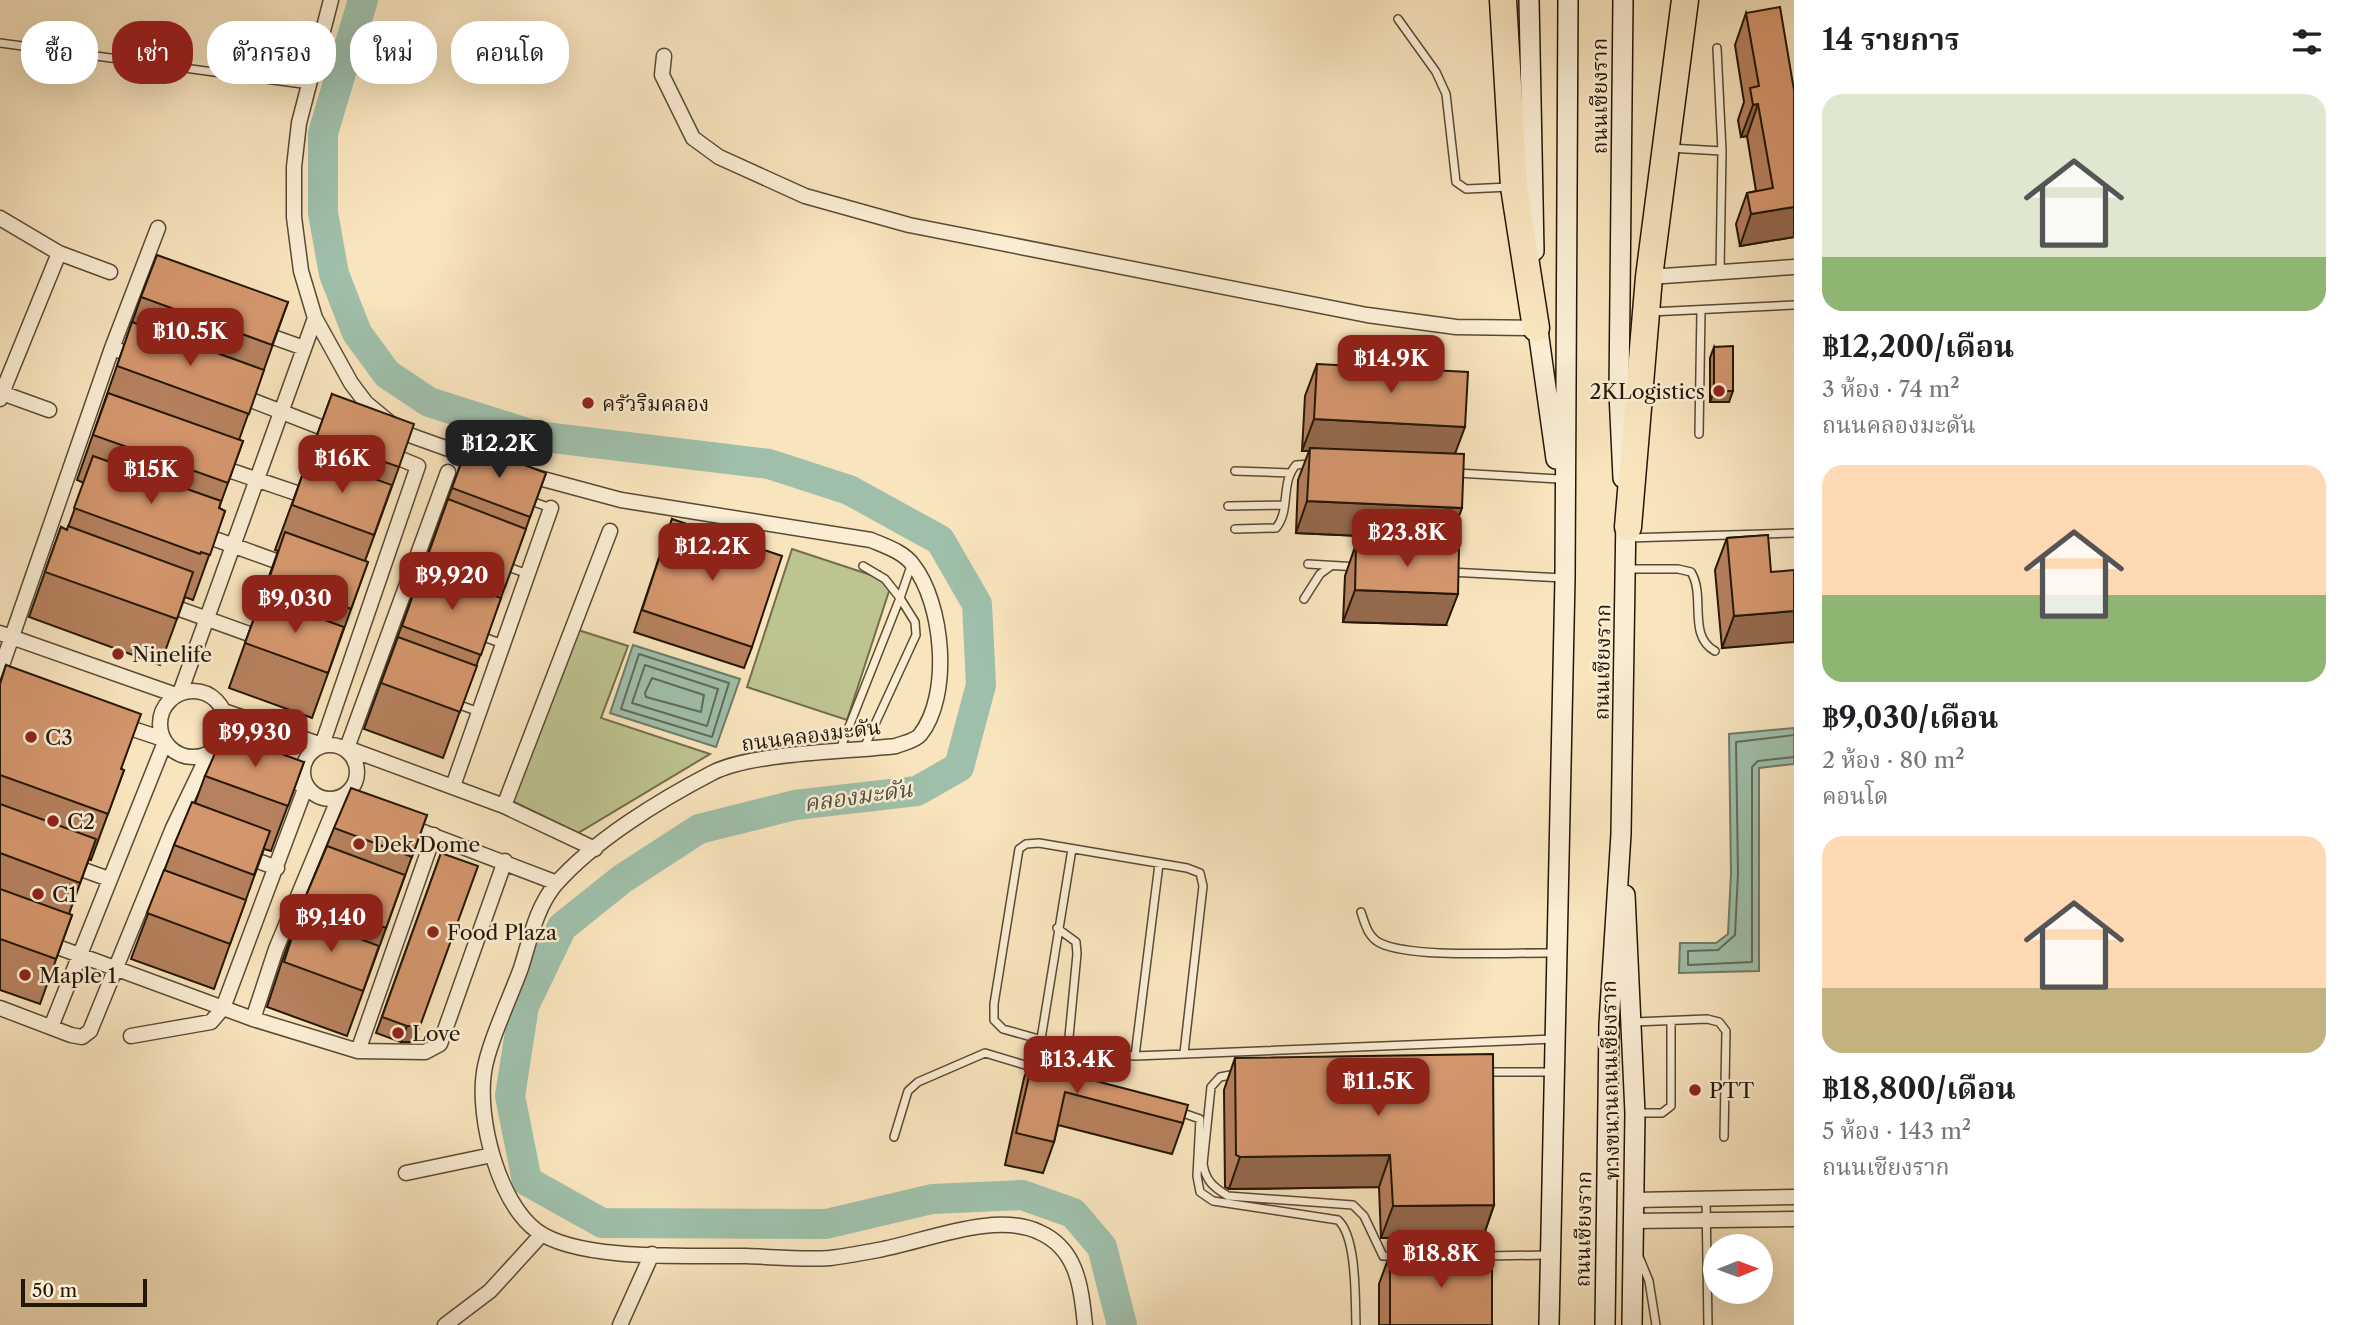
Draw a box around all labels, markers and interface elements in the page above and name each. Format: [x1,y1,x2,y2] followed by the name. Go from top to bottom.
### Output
[21,21,98,84] chip: ซื้อ
[112,21,193,84] chip: เช่า
[207,21,336,84] chip: ตัวกรอง
[350,21,437,84] chip: ใหม่
[451,21,569,84] chip: คอนโด
[1822,21,1960,58] text: 14 รายการ
[2288,23,2326,61] icon: filters
[1587,38,1612,154] street label: ถนนเชียงราก
[2011,140,2137,266] icon: home
[133,308,247,368] pin: ฿10.5K
[153,317,227,345] text: ฿10.5K
[1822,328,2014,365] text: ฿12,200/เดือน
[1334,336,1448,395] pin: ฿14.9K
[1354,344,1428,372] text: ฿14.9K
[1822,375,1960,403] text: 3 ห้อง · 74 m²
[1589,379,1705,404] place label: 2KLogistics
[1711,383,1727,399] marker: 2KLogistics
[602,391,709,416] place label: ครัวริมคลอง
[580,395,596,411] marker: ครัวริมคลอง
[1822,411,1976,439] text: ถนนคลองมะดัน
[442,420,556,480] pin: ฿12.2K
[461,429,537,457] text: ฿12.2K
[301,435,383,495] pin: ฿16K
[314,444,370,472] text: ฿16K
[110,447,192,506] pin: ฿15K
[124,455,178,483] text: ฿15K
[1350,510,1464,569] pin: ฿23.8K
[2011,511,2137,637] icon: home
[1368,518,1446,546] text: ฿23.8K
[655,524,769,583] pin: ฿12.2K
[674,532,750,560] text: ฿12.2K
[395,552,509,612] pin: ฿9,920
[415,561,489,589] text: ฿9,920
[238,576,352,635] pin: ฿9,030
[258,584,332,612] text: ฿9,030
[1588,604,1616,720] street label: ถนนเชียงราก
[132,642,212,667] place label: Ninelife
[110,646,126,662] marker: Ninelife
[1822,699,1998,736] text: ฿9,030/เดือน
[198,710,312,769] pin: ฿9,930
[740,714,882,756] street label: ถนนคลองมะดัน
[219,718,291,746] text: ฿9,930
[45,725,73,750] place label: C3
[23,729,39,745] marker: C3
[1822,746,1965,774] text: 2 ห้อง · 80 m²
[802,774,915,817] water label: คลองมะดัน
[1822,782,1889,810] text: คอนโด
[67,809,95,834] place label: C2
[45,813,61,829] marker: C2
[373,832,480,857] place label: Dek Dome
[351,836,367,852] marker: Dek Dome
[52,882,77,907] place label: C1
[2011,882,2137,1008] icon: home
[30,886,46,902] marker: C1
[274,894,388,954] pin: ฿9,140
[296,903,366,931] text: ฿9,140
[447,920,558,945] place label: Food Plaza
[425,924,441,940] marker: Food Plaza
[39,963,117,988] place label: Maple 1
[17,967,33,983] marker: Maple 1
[1596,980,1624,1180] street label: ทางขนานถนนเชียงราก
[412,1021,461,1046] place label: Love
[390,1025,406,1041] marker: Love
[1020,1036,1134,1096] pin: ฿13.4K
[1040,1045,1114,1073] text: ฿13.4K
[1321,1058,1435,1118] pin: ฿11.5K
[1343,1067,1414,1095] text: ฿11.5K
[1822,1070,2016,1107] text: ฿18,800/เดือน
[1709,1078,1755,1103] place label: PTT
[1687,1082,1703,1098] marker: PTT
[1822,1117,1971,1145] text: 5 ห้อง · 143 m²
[1822,1153,1950,1181] text: ถนนเชียงราก
[1569,1171,1597,1287] street label: ถนนเชียงราก
[1384,1230,1498,1290] pin: ฿18.8K
[1703,1234,1773,1304] north arrow
[1703,1234,1773,1304] map controls
[1403,1239,1479,1267] text: ฿18.8K
[21,1276,147,1308] scale bar
[32,1279,77,1302] text: 50 m

